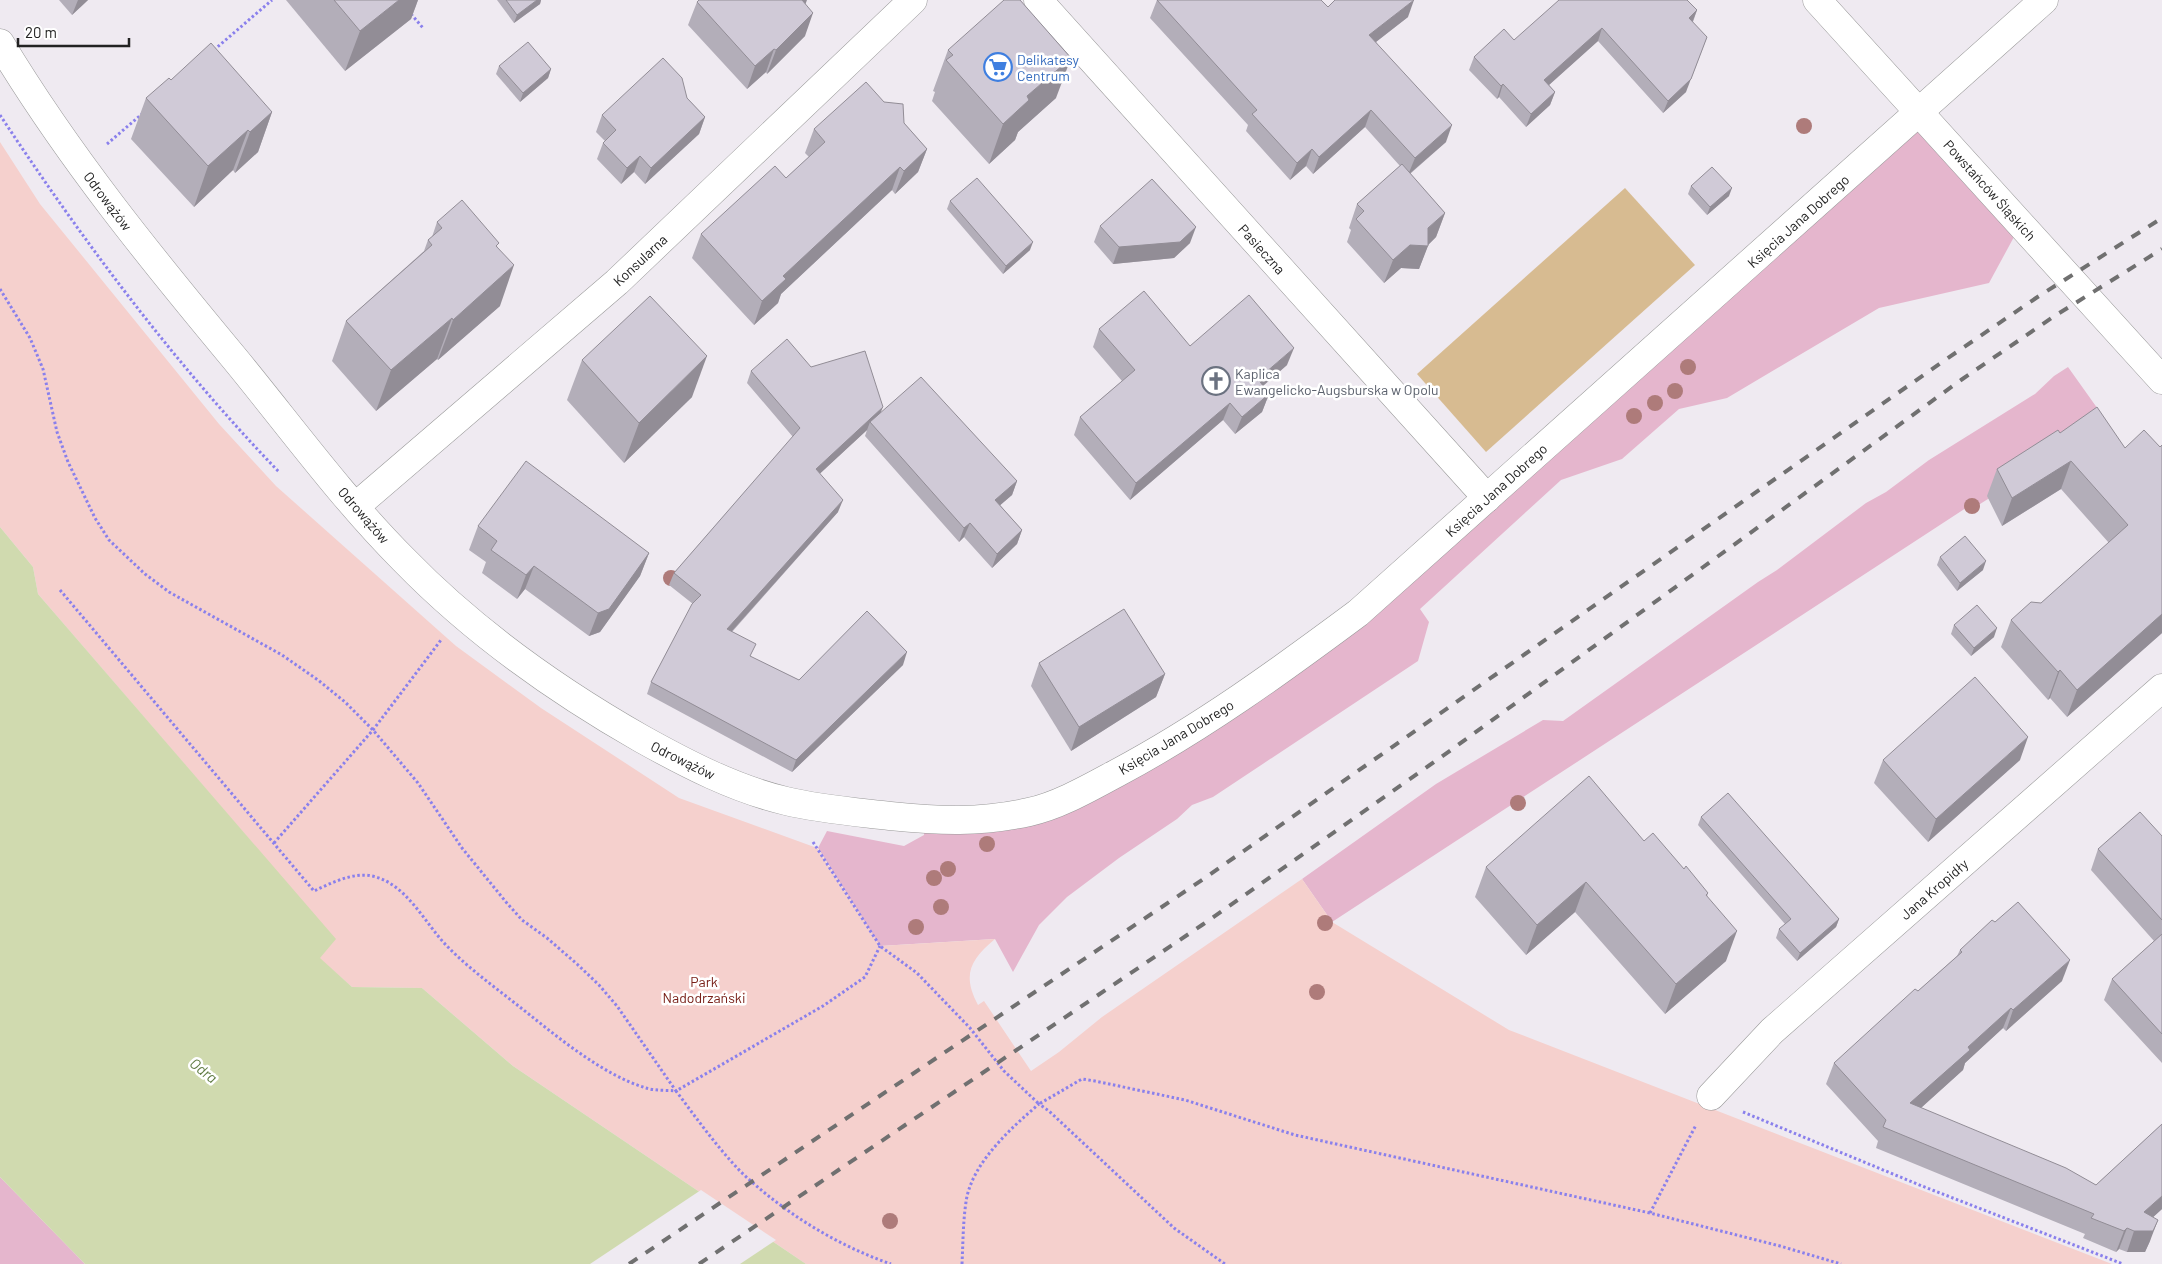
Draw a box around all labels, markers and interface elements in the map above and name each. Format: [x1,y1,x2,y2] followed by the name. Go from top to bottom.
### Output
[18,15,129,47] scale bar
[25,23,57,41] text: 20 m
[1017,51,1079,84] place label: Delikatesy Centrum
[983,52,1013,82] supermarket icon: Delikatesy Centrum
[1940,136,2040,244] street label: Powstańców Śląskich
[80,168,136,234] street label: Odrowążów
[1744,171,1852,271] street label: Księcia Jana Dobrego
[1235,220,1289,278] street label: Pasieczna
[609,231,671,289] street label: Konsularna
[1235,365,1439,398] place label: Kaplica Ewangelicko-Augsburska w Opolu
[1201,366,1231,396] church icon: Kaplica Ewangelicko-Augsburska w Opolu
[1442,440,1550,540] street label: Księcia Jana Dobrego
[335,483,393,547] street label: Odrowążów
[1115,696,1237,778] street label: Księcia Jana Dobrego
[648,737,718,783] street label: Odrowążów
[1897,855,1972,923] street label: Jana Kropidły
[663,973,745,1006] park label: Park Nadodrzański
[187,1054,221,1086] water label: Odra

